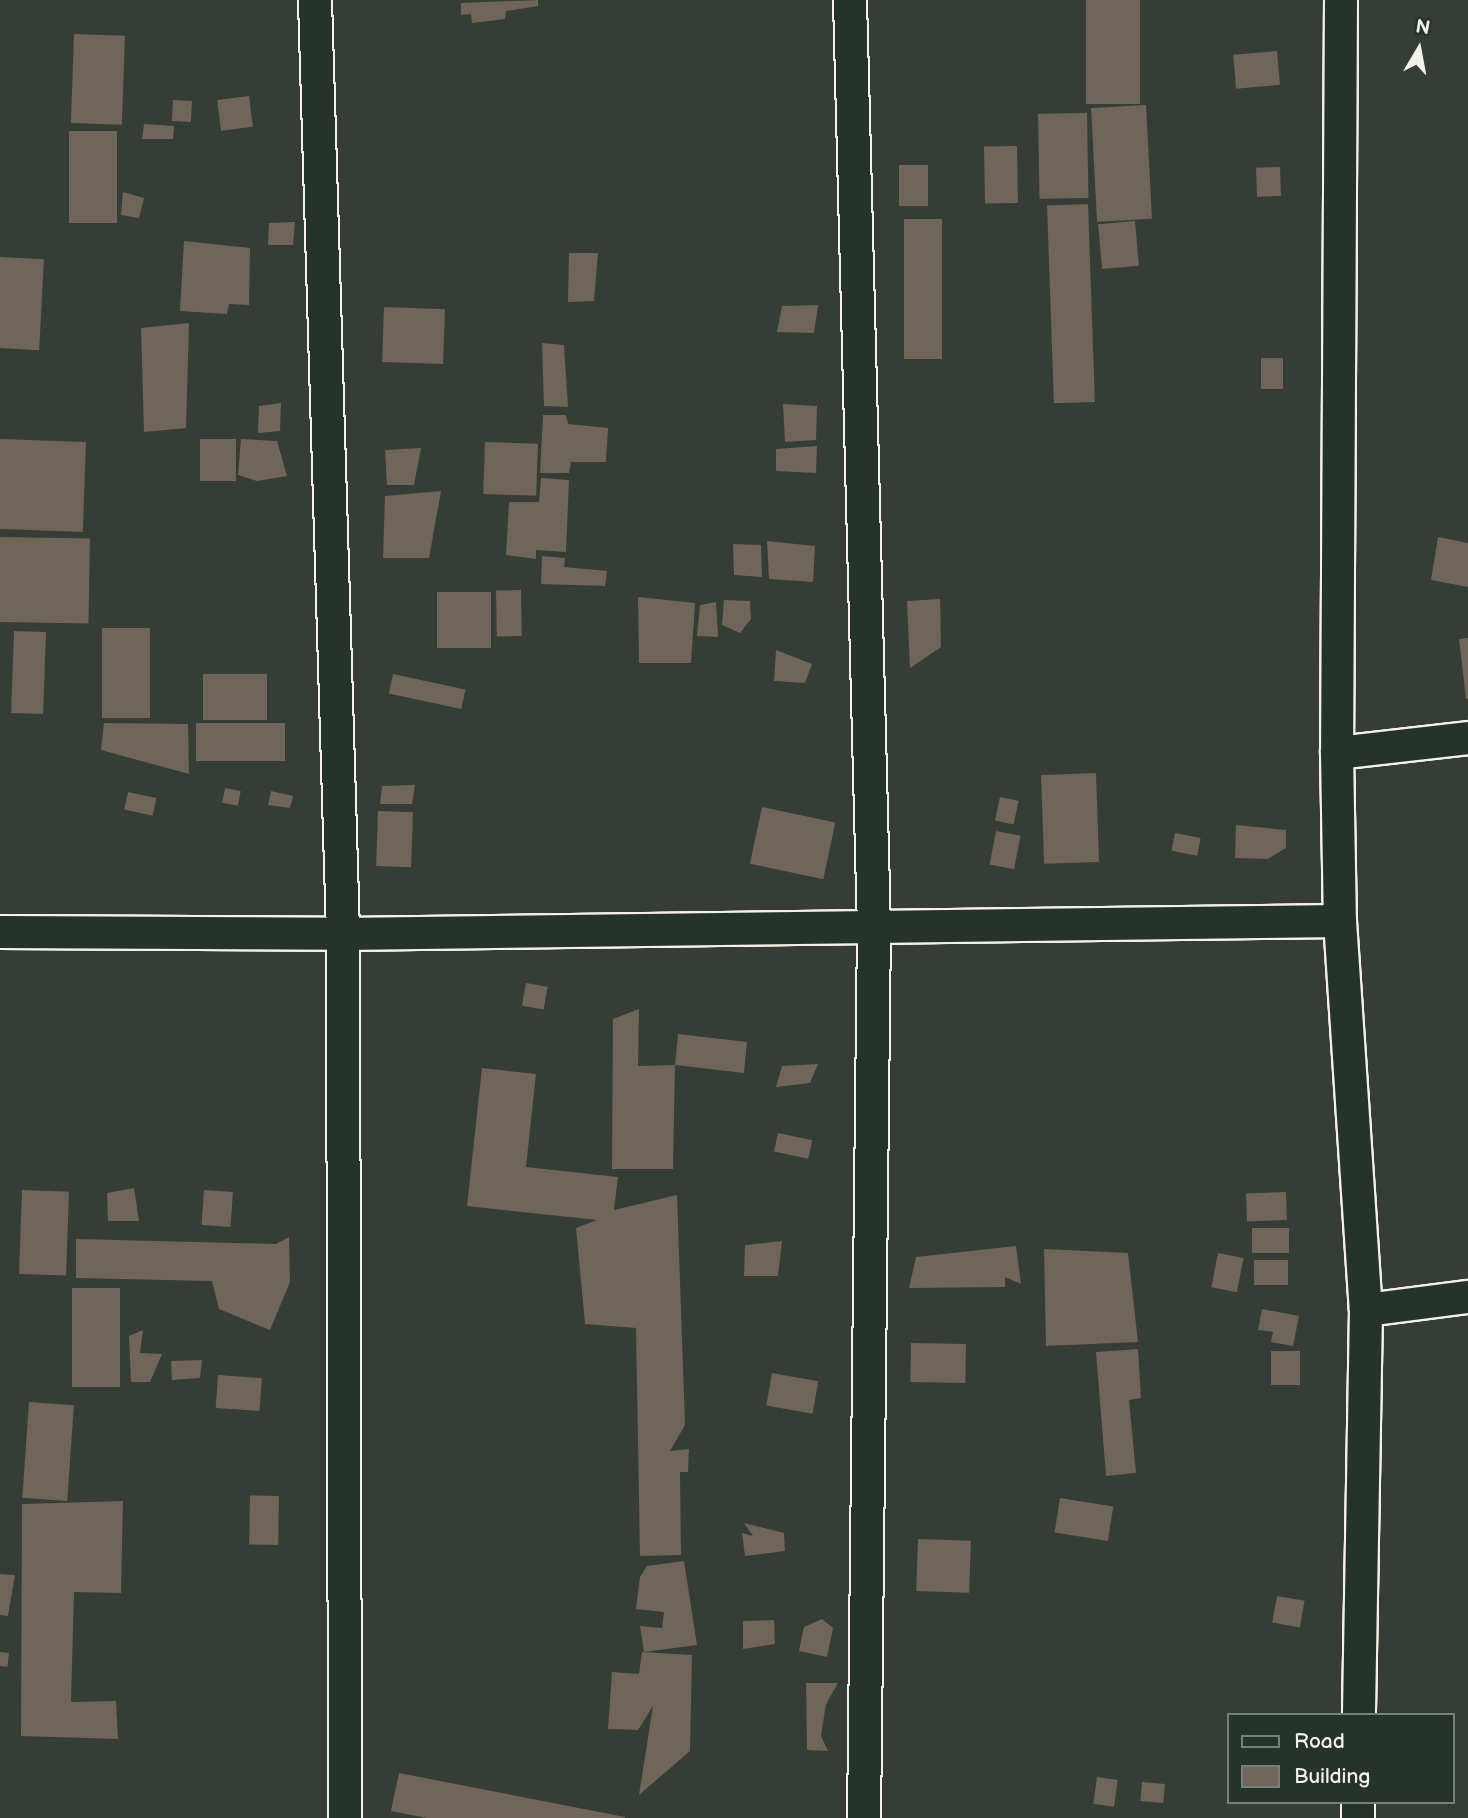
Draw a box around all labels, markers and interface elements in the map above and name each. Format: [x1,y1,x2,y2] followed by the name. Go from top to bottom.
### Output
[1384,14,1454,84] north arrow
[1414,15,1432,40] text: N
[1226,1713,1454,1804] legend
[1294,1729,1345,1754] text: Road
[1294,1764,1370,1789] text: Building

